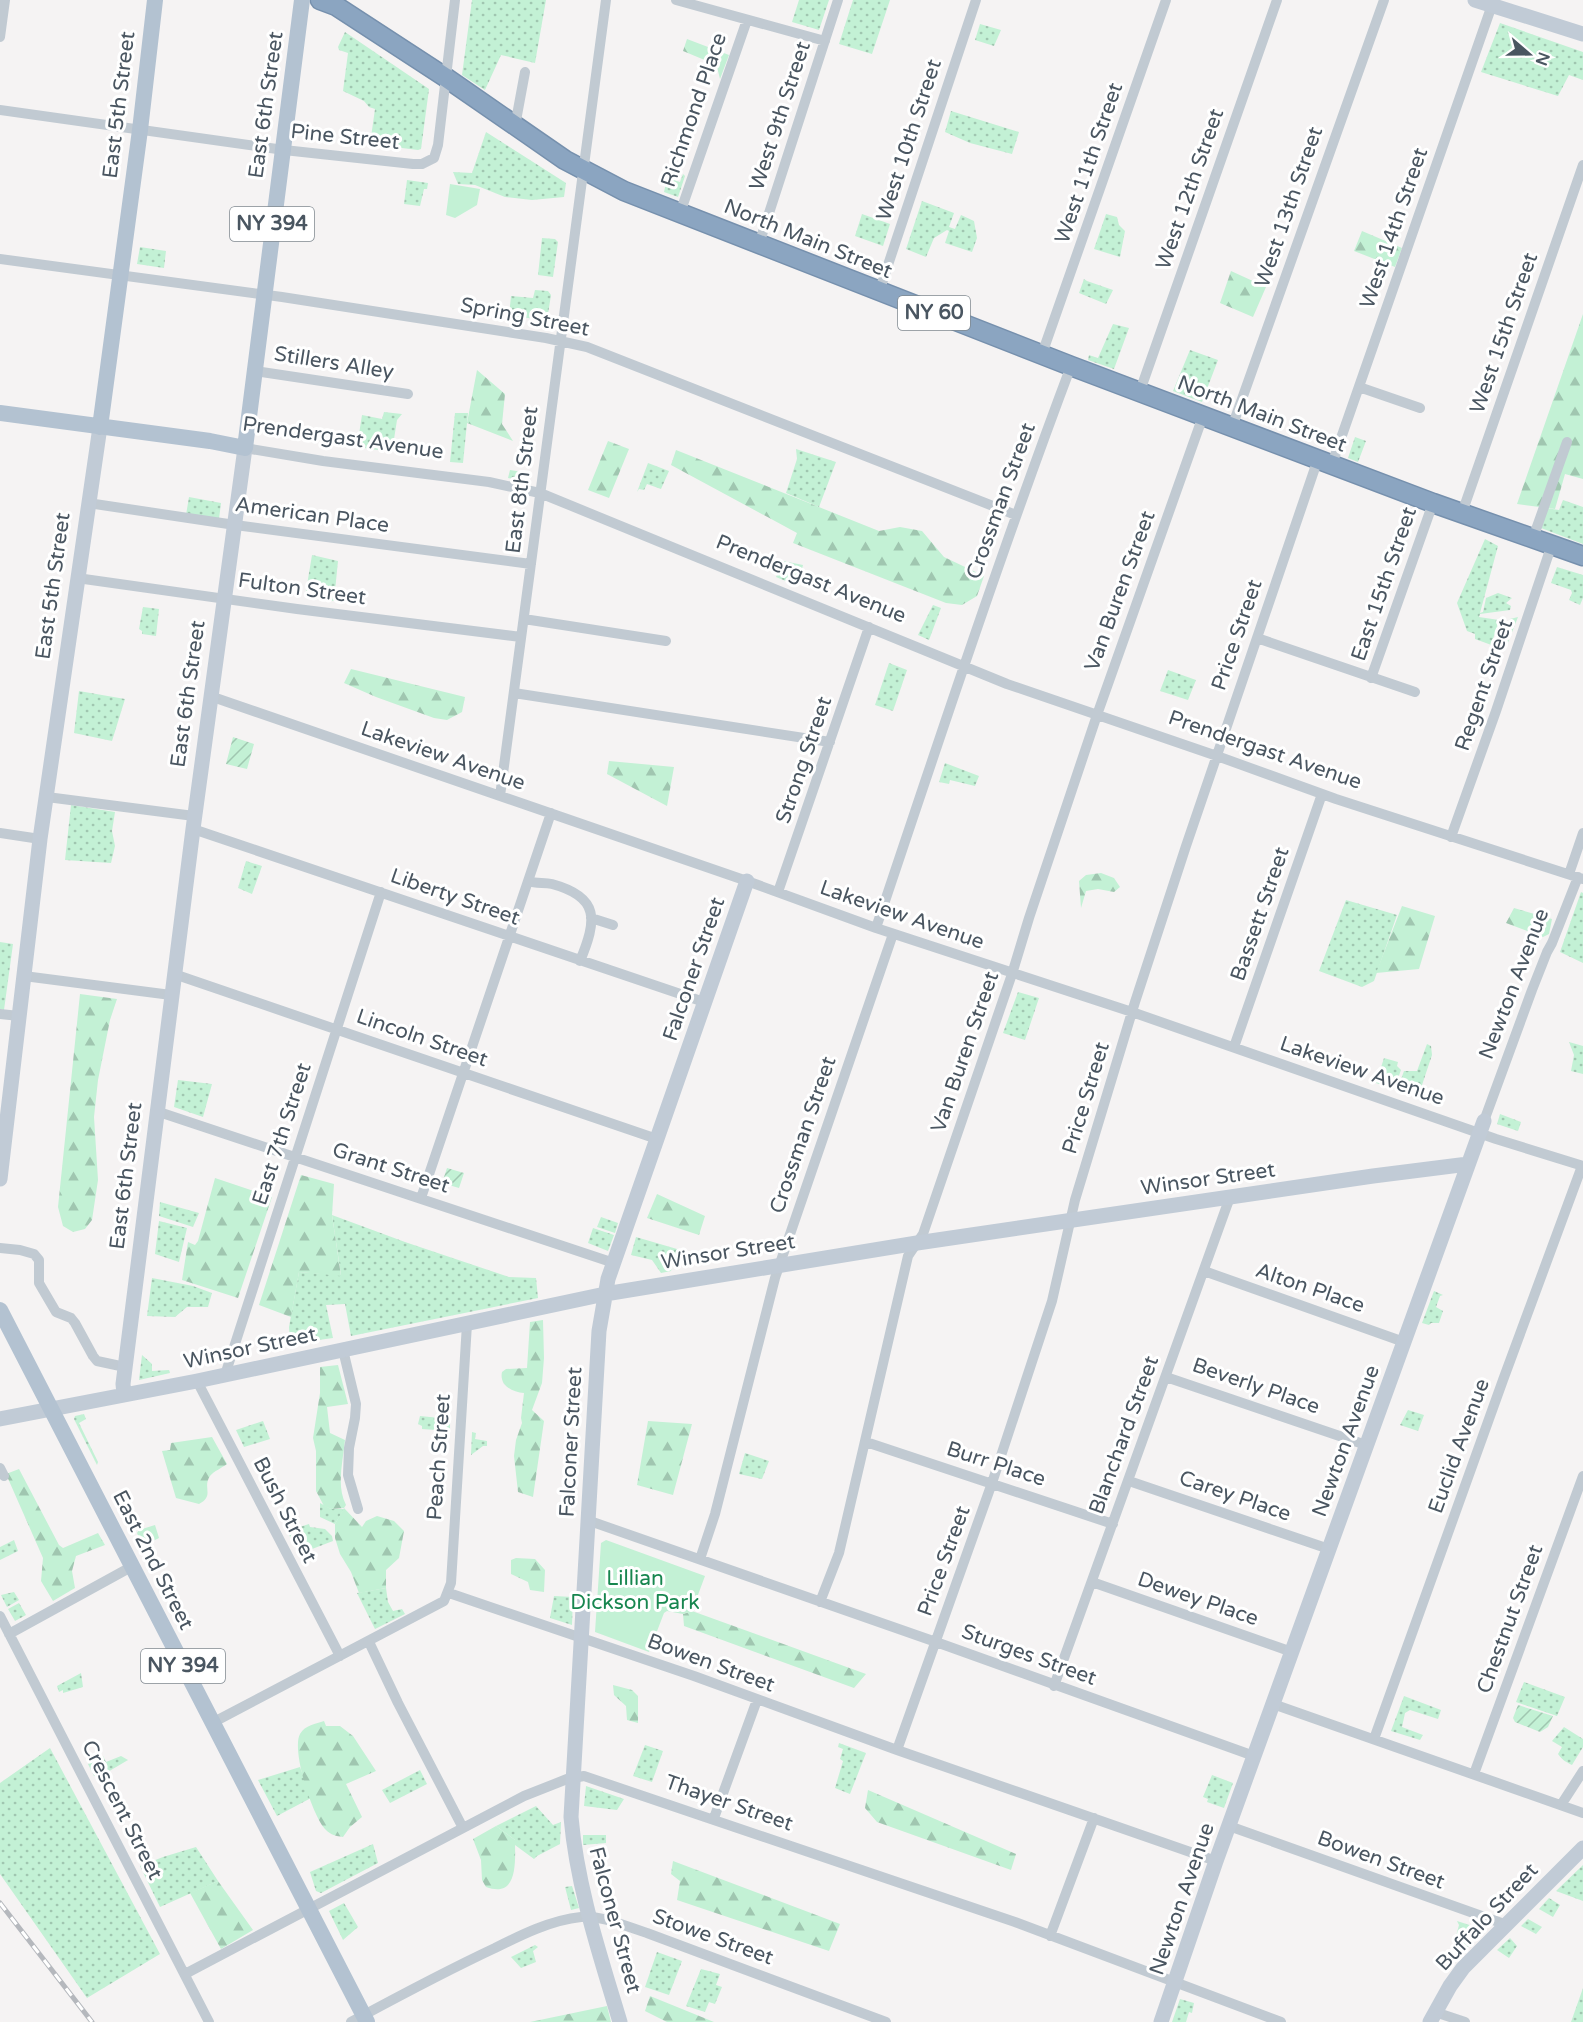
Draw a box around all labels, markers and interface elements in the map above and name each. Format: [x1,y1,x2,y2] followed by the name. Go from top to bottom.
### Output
[1499,24,1559,84] north arrow
[656,29,732,191] street label: Richmond Place
[98,30,140,180] street label: East 5th Street
[243,30,289,180] street label: East 6th Street
[744,38,816,194] street label: West 9th Street
[1531,49,1554,68] text: N
[871,56,947,224] street label: West 10th Street
[1050,79,1128,247] street label: West 11th Street
[1151,105,1229,273] street label: West 12th Street
[289,119,401,155] street label: Pine Street
[1250,123,1328,291] street label: West 13th Street
[1355,144,1433,312] street label: West 14th Street
[720,194,896,284] street label: North Main Street
[230,207,314,241] road number: NY 394
[1465,249,1543,417] street label: West 15th Street
[458,292,592,342] street label: Spring Street
[898,296,970,330] road number: NY 60
[272,341,396,385] street label: Stillers Alley
[1174,370,1350,458] street label: North Main Street
[501,405,543,555] street label: East 8th Street
[241,412,445,465] street label: Prendergast Avenue
[961,419,1041,583] street label: Crossman Street
[233,492,391,538] street label: American Place
[1346,504,1422,664] street label: East 15th Street
[1079,508,1161,674] street label: Van Buren Street
[30,511,76,661] street label: East 5th Street
[712,529,910,629] street label: Prendergast Avenue
[236,568,368,610] street label: Fulton Street
[1206,576,1268,694] street label: Price Street
[1450,616,1518,754] street label: Regent Street
[165,619,211,769] street label: East 6th Street
[771,693,837,827] street label: Strong Street
[1165,705,1365,795] street label: Prendergast Avenue
[357,716,529,796] street label: Lakeview Avenue
[1225,844,1295,984] street label: Bassett Street
[387,863,523,931] street label: Liberty Street
[816,875,988,955] street label: Lakeview Avenue
[658,894,730,1044] street label: Falconer Street
[1474,905,1554,1063] street label: Newton Avenue
[926,968,1004,1136] street label: Van Buren Street
[353,1004,491,1072] street label: Lincoln Street
[1276,1031,1448,1111] street label: Lakeview Avenue
[1057,1039,1115,1157] street label: Price Street
[764,1053,842,1217] street label: Crossman Street
[247,1060,317,1208] street label: East 7th Street
[105,1101,147,1251] street label: East 6th Street
[329,1137,453,1199] street label: Grant Street
[1139,1157,1277,1201] street label: Winsor Street
[659,1229,797,1275] street label: Winsor Street
[1252,1258,1368,1318] street label: Alton Place
[181,1322,319,1374] street label: Winsor Street
[1084,1353,1164,1517] street label: Blanchard Street
[1189,1353,1323,1420] street label: Beverly Place
[1307,1362,1385,1520] street label: Newton Avenue
[555,1366,587,1518] street label: Falconer Street
[1423,1375,1495,1517] street label: Euclid Avenue
[422,1393,456,1521] street label: Peach Street
[943,1436,1049,1492] street label: Burr Place
[248,1453,322,1567] street label: Bush Street
[1176,1465,1294,1527] street label: Carey Place
[107,1486,199,1634] street label: East 2nd Street
[912,1502,976,1620] street label: Price Street
[1472,1541,1548,1697] street label: Chestnut Street
[570,1566,700,1615] park label: Lillian Dickson Park
[1134,1567,1262,1631] street label: Dewey Place
[958,1619,1100,1691] street label: Sturges Street
[644,1628,778,1698] street label: Bowen Street
[141,1649,225,1683] road number: NY 394
[76,1736,168,1884] street label: Crescent Street
[662,1769,796,1837] street label: Thayer Street
[1144,1819,1220,1978] street label: Newton Avenue
[1314,1825,1448,1895] street label: Bowen Street
[583,1844,647,1996] street label: Falconer Street
[1431,1858,1543,1976] street label: Buffalo Street
[649,1904,777,1970] street label: Stowe Street

